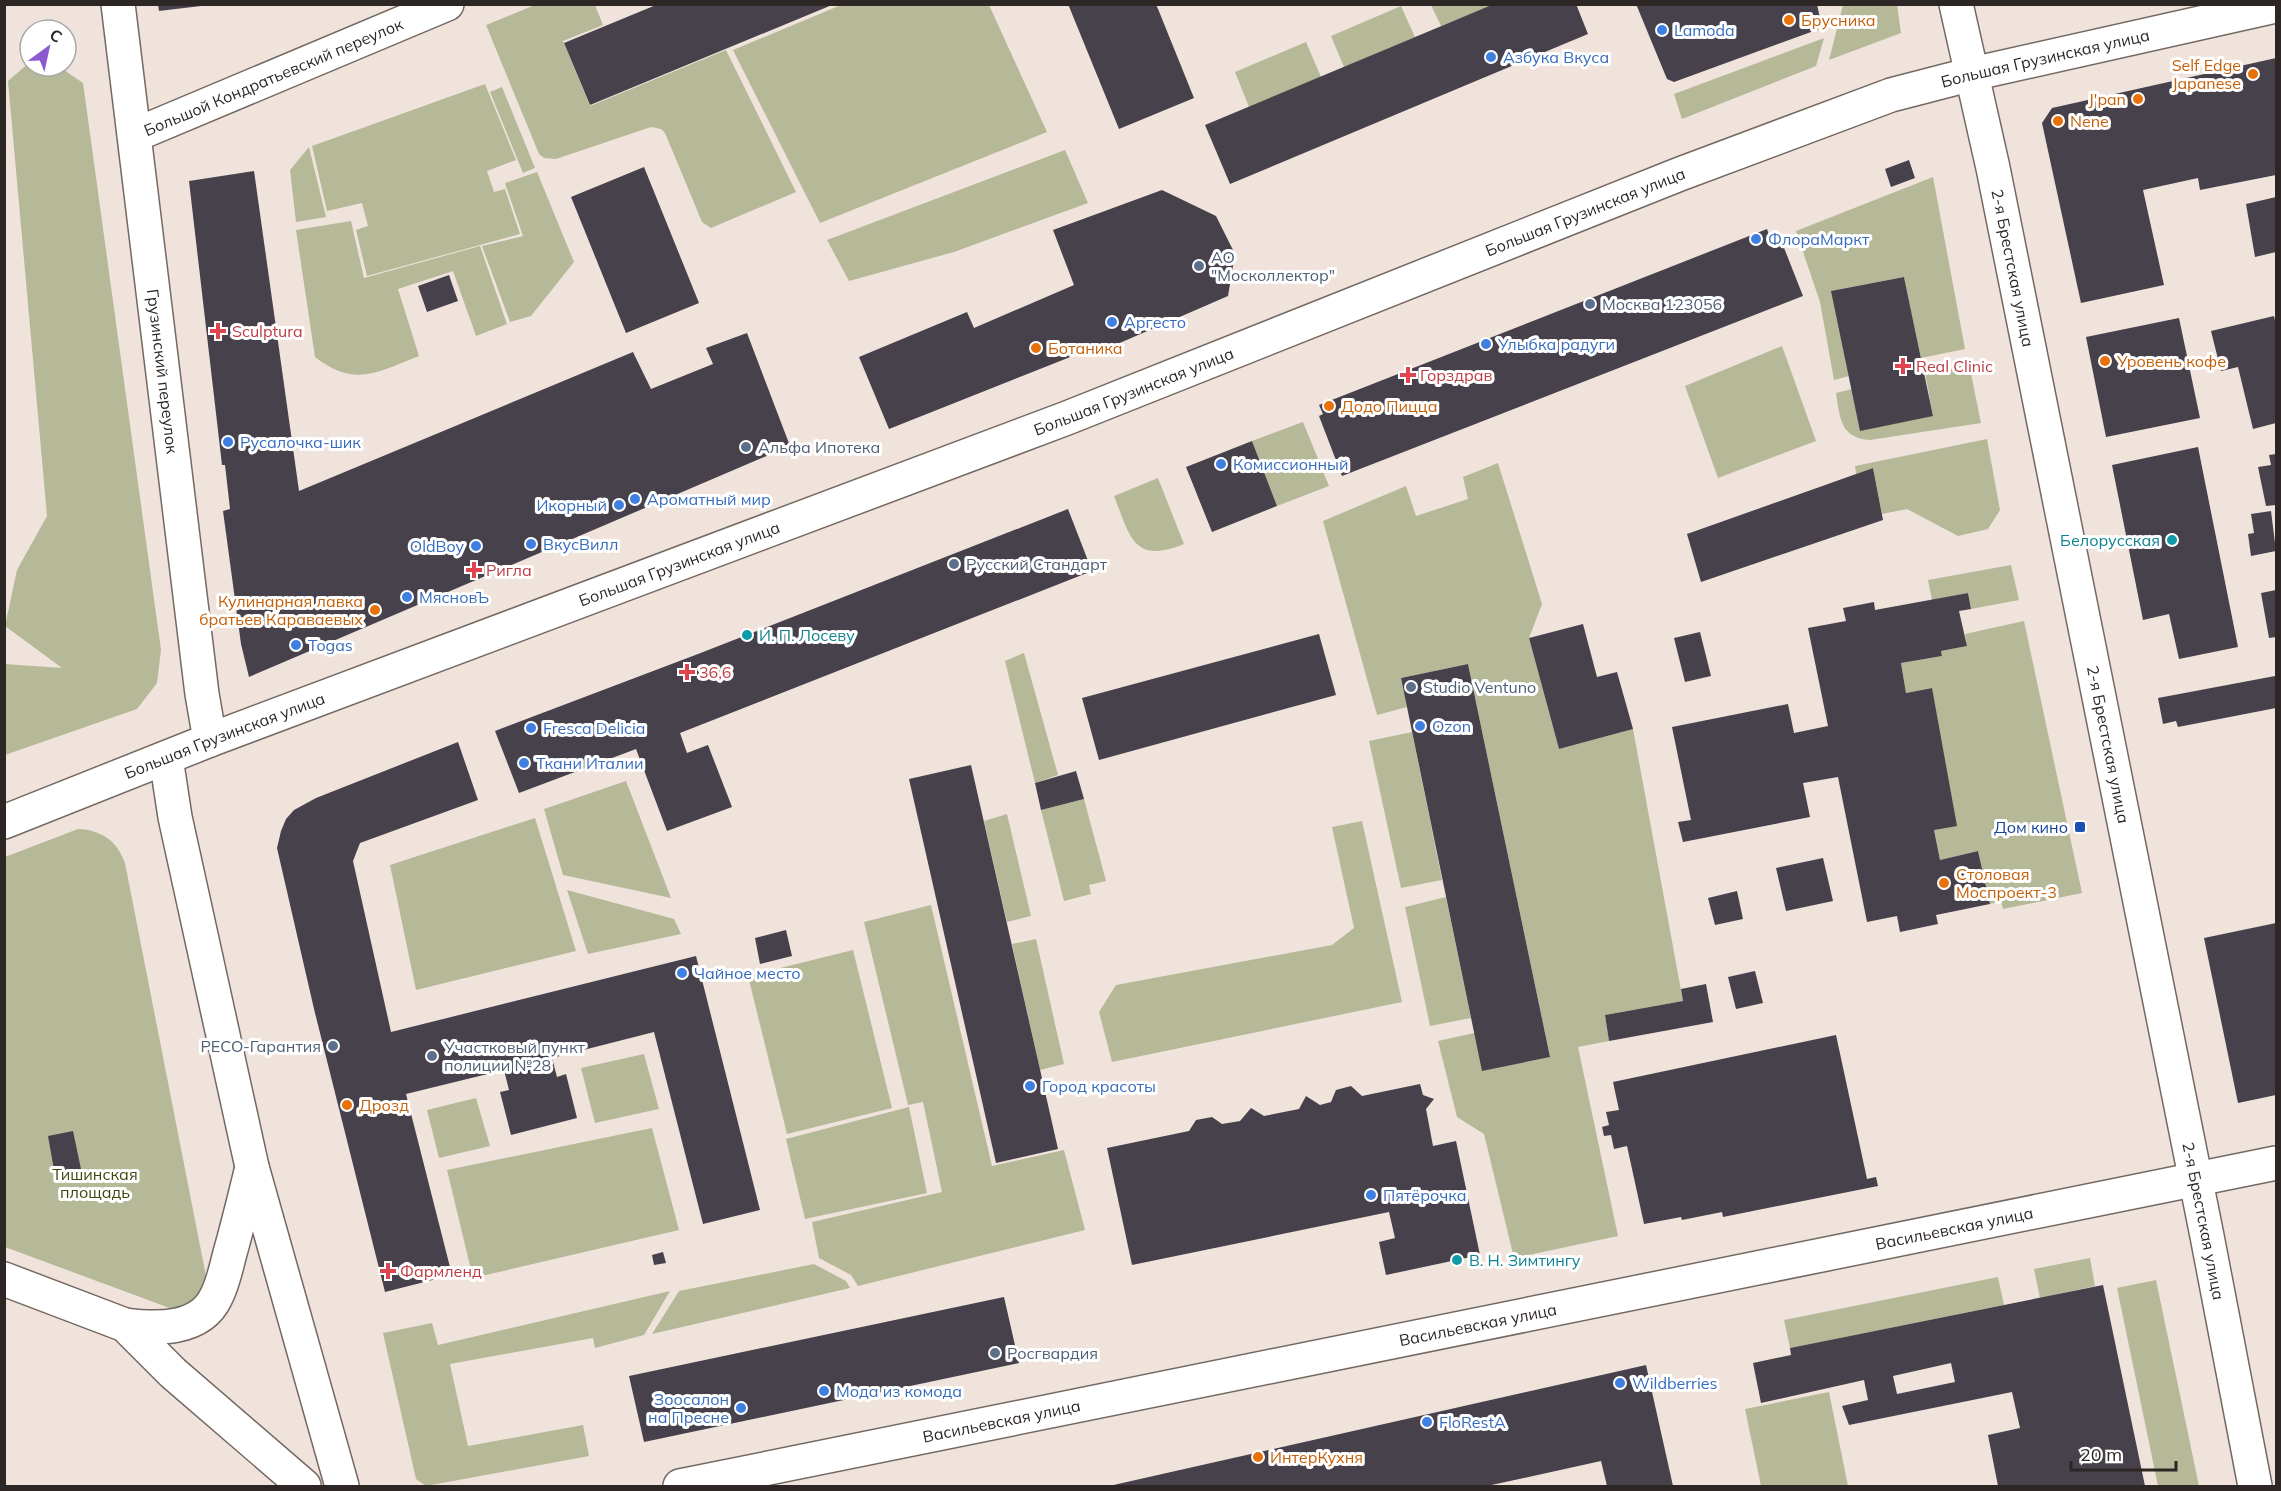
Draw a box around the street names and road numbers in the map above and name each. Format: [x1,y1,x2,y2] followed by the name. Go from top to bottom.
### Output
[141,14,406,140] street label: Большой Кондратьевский переулок
[1939,25,2151,92] street label: Большая Грузинская улица
[1482,163,1688,260] street label: Большая Грузинская улица
[1987,187,2039,349] street label: 2-я Брестская улица
[143,288,183,455] street label: Грузинский переулок
[1031,343,1236,440] street label: Большая Грузинская улица
[576,517,783,611] street label: Большая Грузинская улица
[2083,664,2134,825] street label: 2-я Брестская улица
[121,688,328,783] street label: Большая Грузинская улица
[2178,1140,2229,1302] street label: 2-я Брестская улица
[1874,1202,2035,1254] street label: Васильевская улица
[1397,1299,1558,1350] street label: Васильевская улица
[921,1395,1082,1447] street label: Васильевская улица

